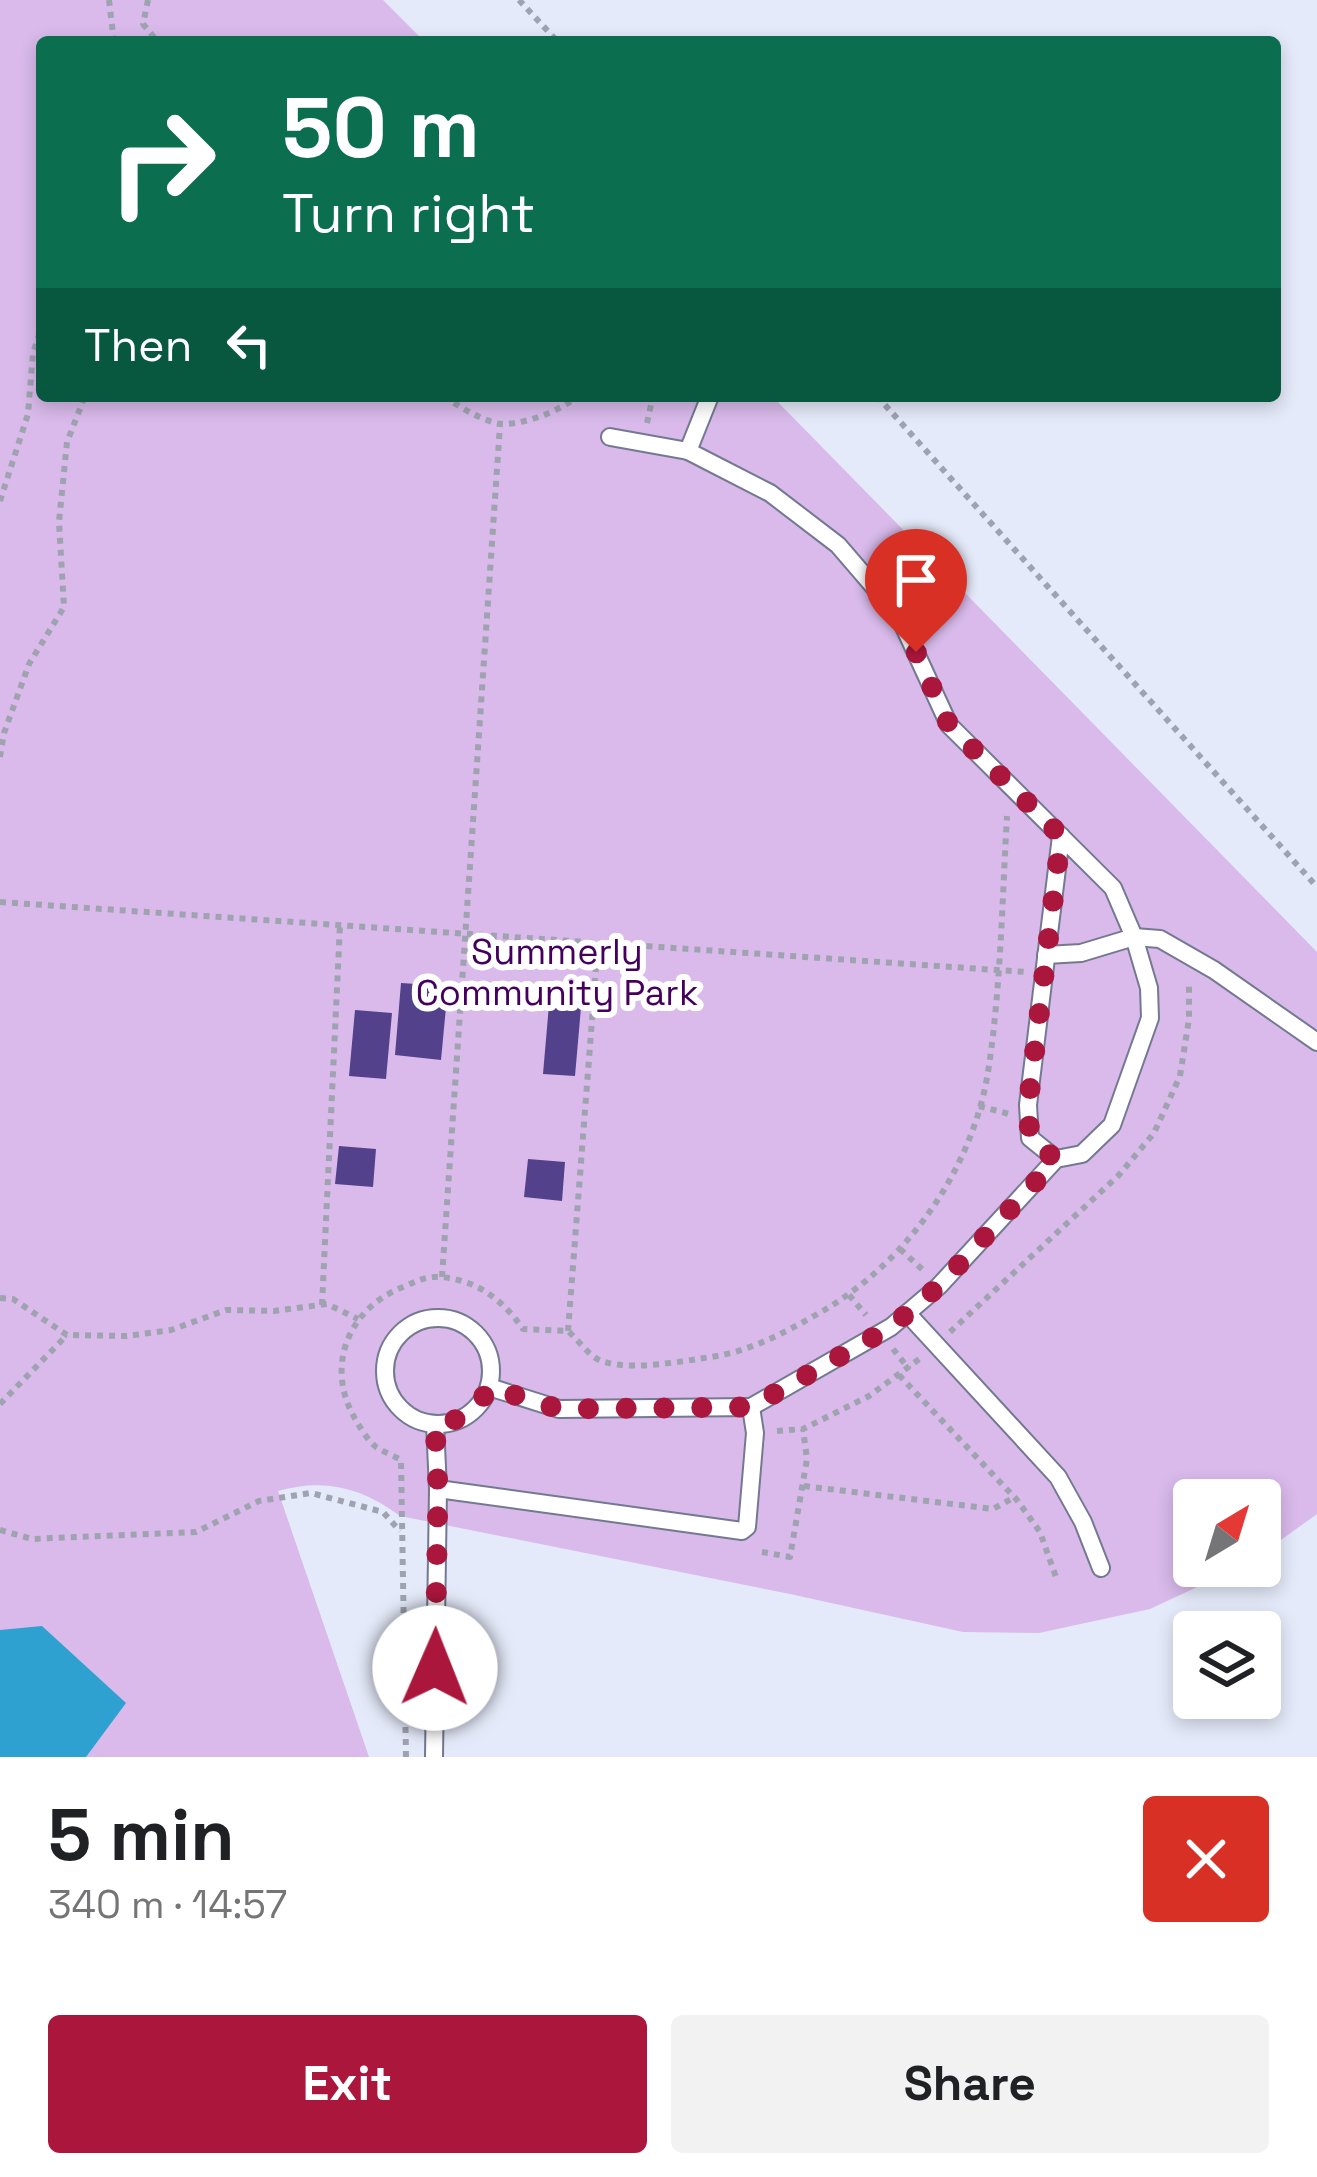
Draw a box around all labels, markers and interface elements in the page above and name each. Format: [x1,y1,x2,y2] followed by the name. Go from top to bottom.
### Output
[282,74,480,182] text: 50 m
[84,84,240,240] icon: right
[282,179,535,248] text: Turn right
[216,312,282,378] icon: left
[84,317,192,374] text: Then
[865,529,967,652] pin
[883,547,949,613] icon: arrive
[416,929,698,1016] park label: Summerly Community Park
[1173,1479,1281,1587] north arrow
[1173,1479,1281,1719] map controls
[372,1605,498,1731] position arrow
[1173,1611,1281,1719] button: layers
[48,1789,234,1881] text: 5 min
[1143,1796,1269,1922] button: close
[48,1880,287,1929] text: 340 m · 14:57
[48,2015,647,2153] button: Exit
[671,2015,1269,2153] button: Share

